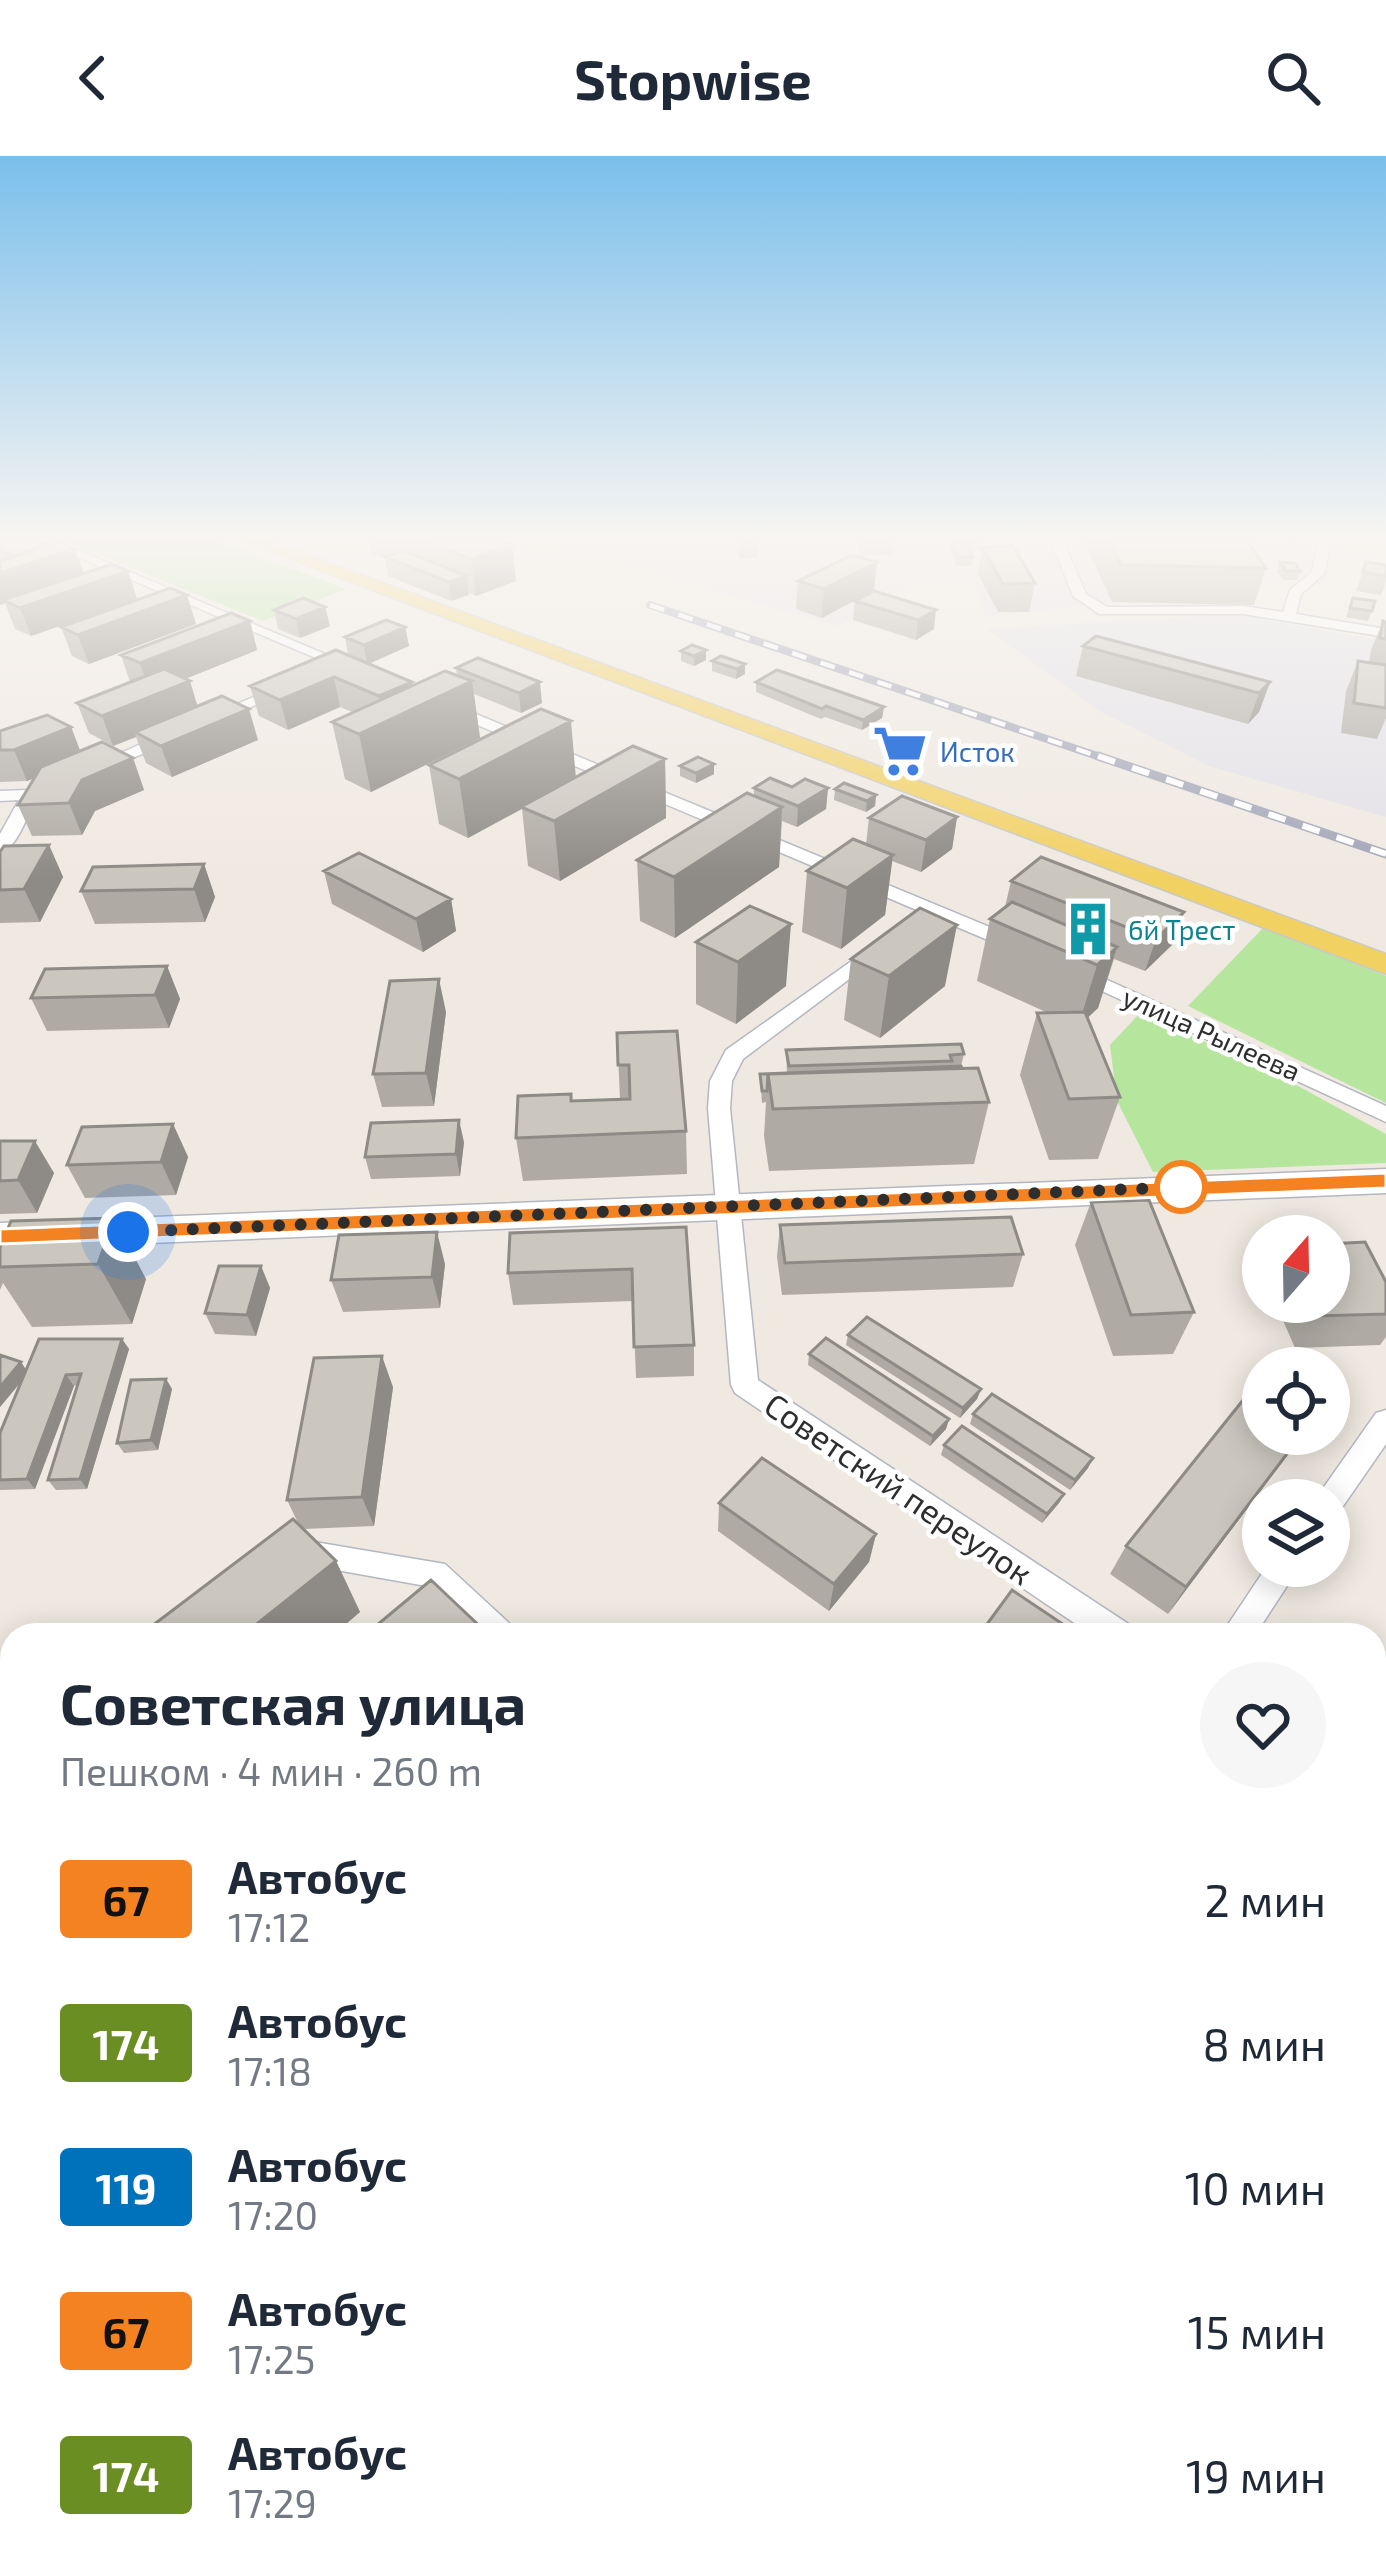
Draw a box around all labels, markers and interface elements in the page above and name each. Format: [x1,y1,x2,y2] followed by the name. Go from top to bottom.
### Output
[60,45,126,111] icon: back
[1260,45,1326,111] icon: search
[574,46,812,111] text: Stopwise
[871,722,929,780] supermarket icon: Исток
[940,735,1015,767] place label: Исток
[1059,900,1117,958] building icon: 6й Трест
[1128,913,1236,946] place label: 6й Трест
[1118,980,1306,1087] street label: улица Рылеева
[1156,1162,1206,1212] unlabelled marker
[98,1202,158,1262] your location
[1242,1215,1350,1323] north arrow
[1242,1215,1350,1587] map controls
[1242,1347,1350,1455] button: locate
[757,1384,1040,1593] street label: Советский переулок
[1242,1479,1350,1587] button: layers
[1200,1662,1326,1788] button: heart
[60,1668,526,1736] text: Советская улица
[60,1747,482,1794] text: Пешком · 4 мин · 260 m
[228,1849,407,1903] text: Автобус
[1204,1872,1326,1926] text: 2 мин
[103,1874,149,1924] text: 67
[228,1903,310,1950] text: 17:12
[228,1993,407,2047] text: Автобус
[1202,2016,1326,2070] text: 8 мин
[92,2018,160,2068] text: 174
[228,2047,312,2094] text: 17:18
[228,2137,407,2191] text: Автобус
[1185,2160,1326,2214] text: 10 мин
[95,2162,157,2212] text: 119
[228,2191,318,2238] text: 17:20
[228,2281,407,2335] text: Автобус
[1188,2304,1326,2358] text: 15 мин
[103,2306,149,2356] text: 67
[228,2335,316,2382] text: 17:25
[228,2425,407,2479] text: Автобус
[1186,2448,1326,2502] text: 19 мин
[92,2450,160,2500] text: 174
[228,2479,317,2526] text: 17:29

